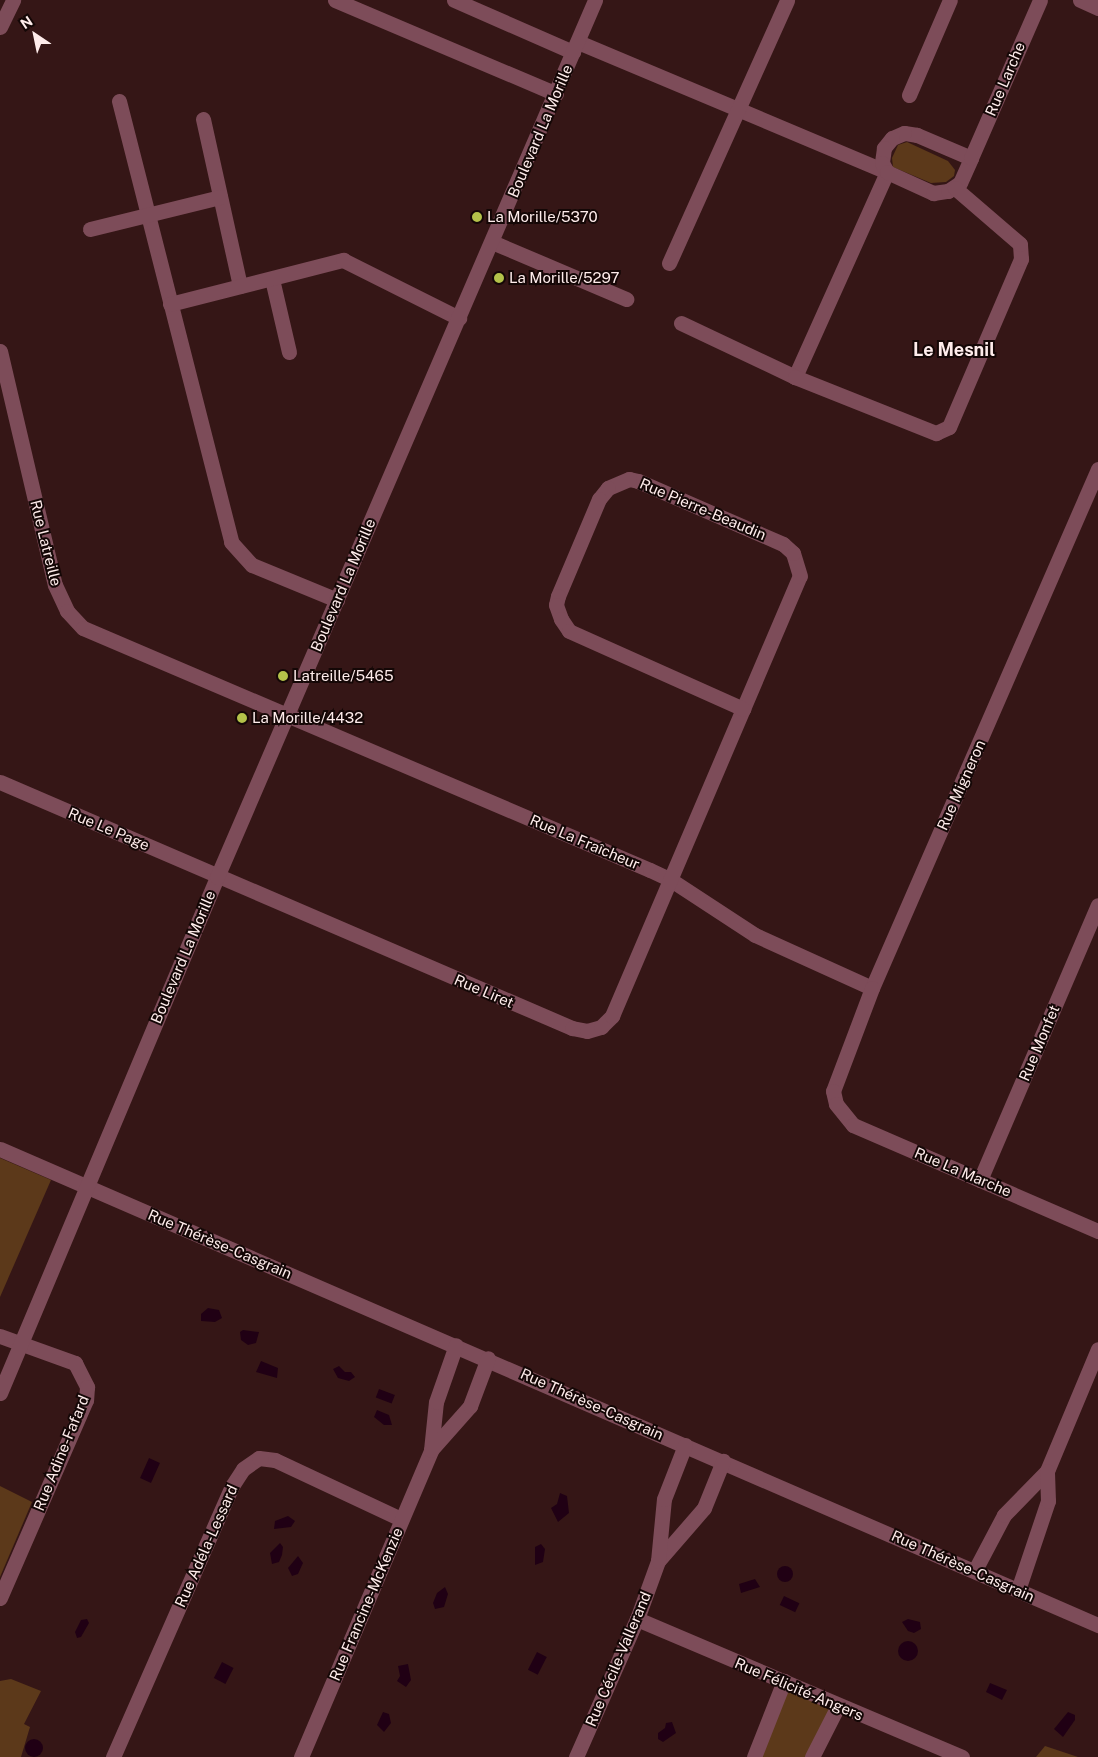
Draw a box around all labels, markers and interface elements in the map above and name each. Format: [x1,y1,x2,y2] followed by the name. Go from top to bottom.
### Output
[10,10,60,60] north arrow
[18,13,36,32] text: N
[981,39,1029,119] street label: Rue Larche
[504,62,576,200] street label: Boulevard La Morille
[487,208,598,226] place label: La Morille/5370
[471,211,483,223] marker: La Morille/5370
[509,269,620,287] place label: La Morille/5297
[493,272,505,284] marker: La Morille/5297
[913,339,995,361] district label: Le Mesnil
[637,474,769,544] street label: Rue Pierre-Beaudin
[27,498,65,588] street label: Rue Latreille
[307,516,379,654] street label: Boulevard La Morille
[293,667,393,685] place label: Latreille/5465
[277,670,289,682] marker: Latreille/5465
[252,709,363,727] place label: La Morille/4432
[236,712,248,724] marker: La Morille/4432
[933,737,989,833] street label: Rue Migneron
[66,804,152,854] street label: Rue Le Page
[527,811,643,873] street label: Rue La Fraîcheur
[147,888,219,1026] street label: Boulevard La Morille
[451,970,517,1012] street label: Rue Liret
[1015,1002,1063,1084] street label: Rue Monfet
[912,1143,1014,1201] street label: Rue La Marche
[145,1205,295,1283] street label: Rue Thérèse-Casgrain
[518,1364,666,1444] street label: Rue Thérèse-Casgrain
[30,1393,92,1513] street label: Rue Adine-Fafard
[171,1482,241,1610] street label: Rue Adéla-Lessard
[326,1525,406,1683] street label: Rue Francine-McKenzie
[889,1526,1037,1606] street label: Rue Thérèse-Casgrain
[581,1589,655,1729] street label: Rue Cécile-Vallerand
[732,1654,866,1724] street label: Rue Félicité-Angers

